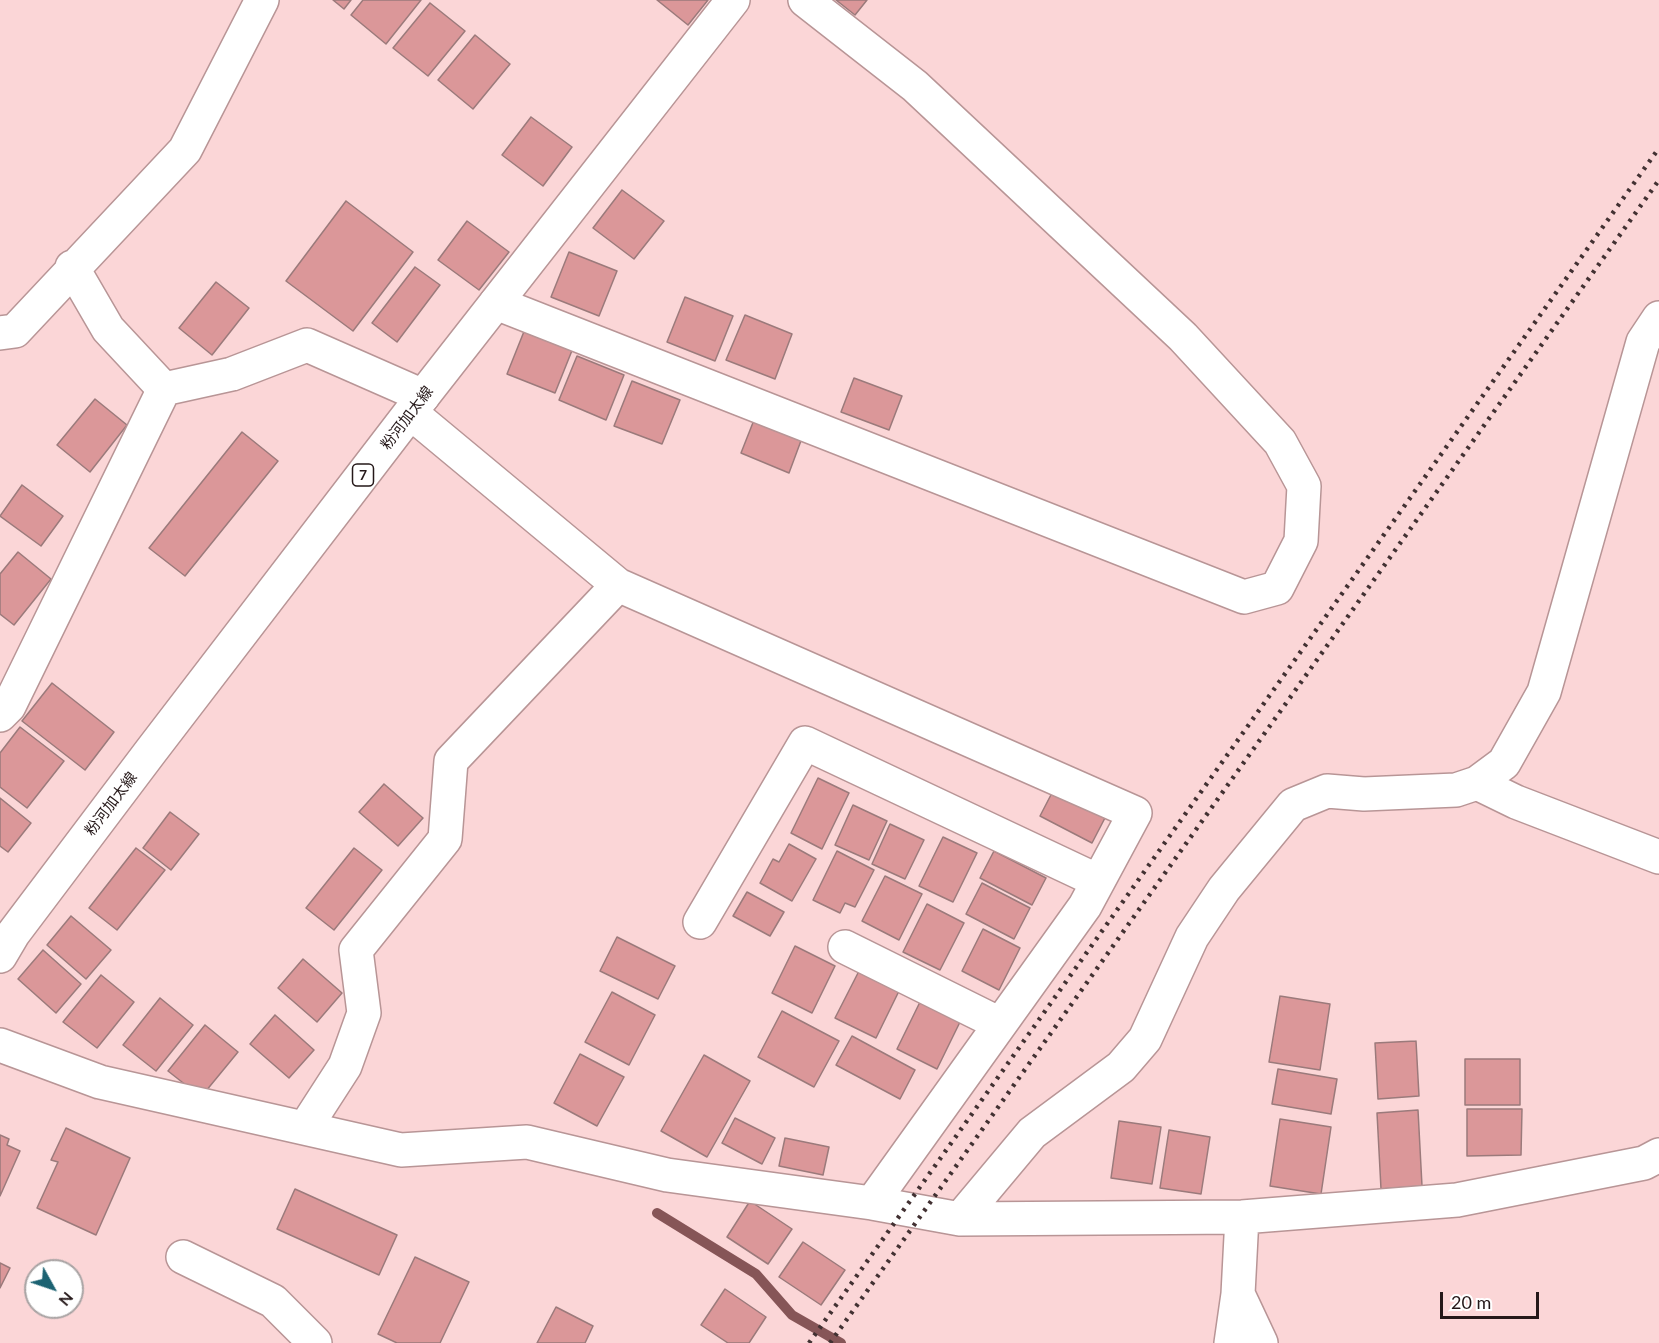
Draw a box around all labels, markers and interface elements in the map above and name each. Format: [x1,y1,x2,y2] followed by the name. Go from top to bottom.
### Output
[377,383,437,453] street label: 粉河加太線
[352,464,374,486] road number: 7
[81,769,141,839] street label: 粉河加太線
[24,1259,84,1319] north arrow
[1443,1280,1542,1318] scale bar
[55,1289,78,1310] text: N
[1451,1291,1491,1313] text: 20 m

